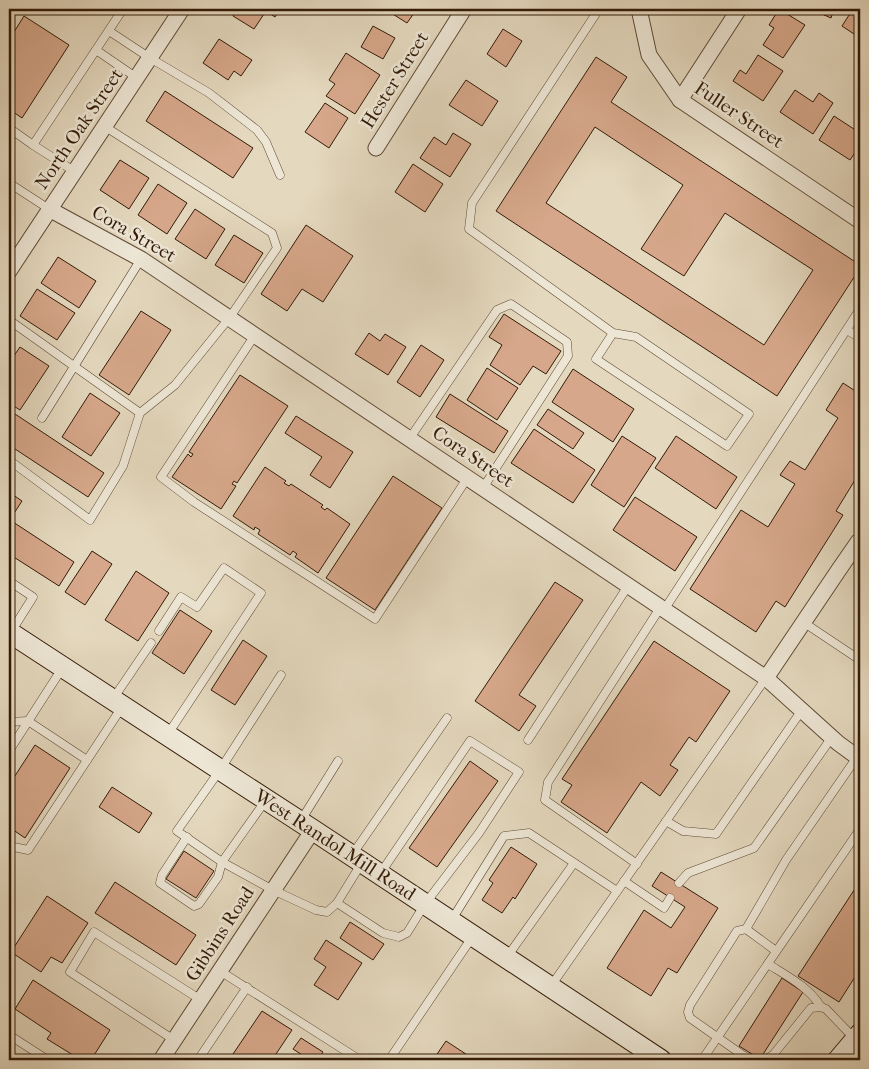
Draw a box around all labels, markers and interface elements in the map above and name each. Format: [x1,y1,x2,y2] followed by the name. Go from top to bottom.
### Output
[357,27,434,132] street label: Hester Street
[30,64,128,194] street label: North Oak Street
[690,77,788,153] street label: Fuller Street
[88,201,180,267] street label: Cora Street
[428,422,518,492] street label: Cora Street
[250,784,420,906] street label: West Randol Mill Road
[181,882,259,986] street label: Gibbins Road

